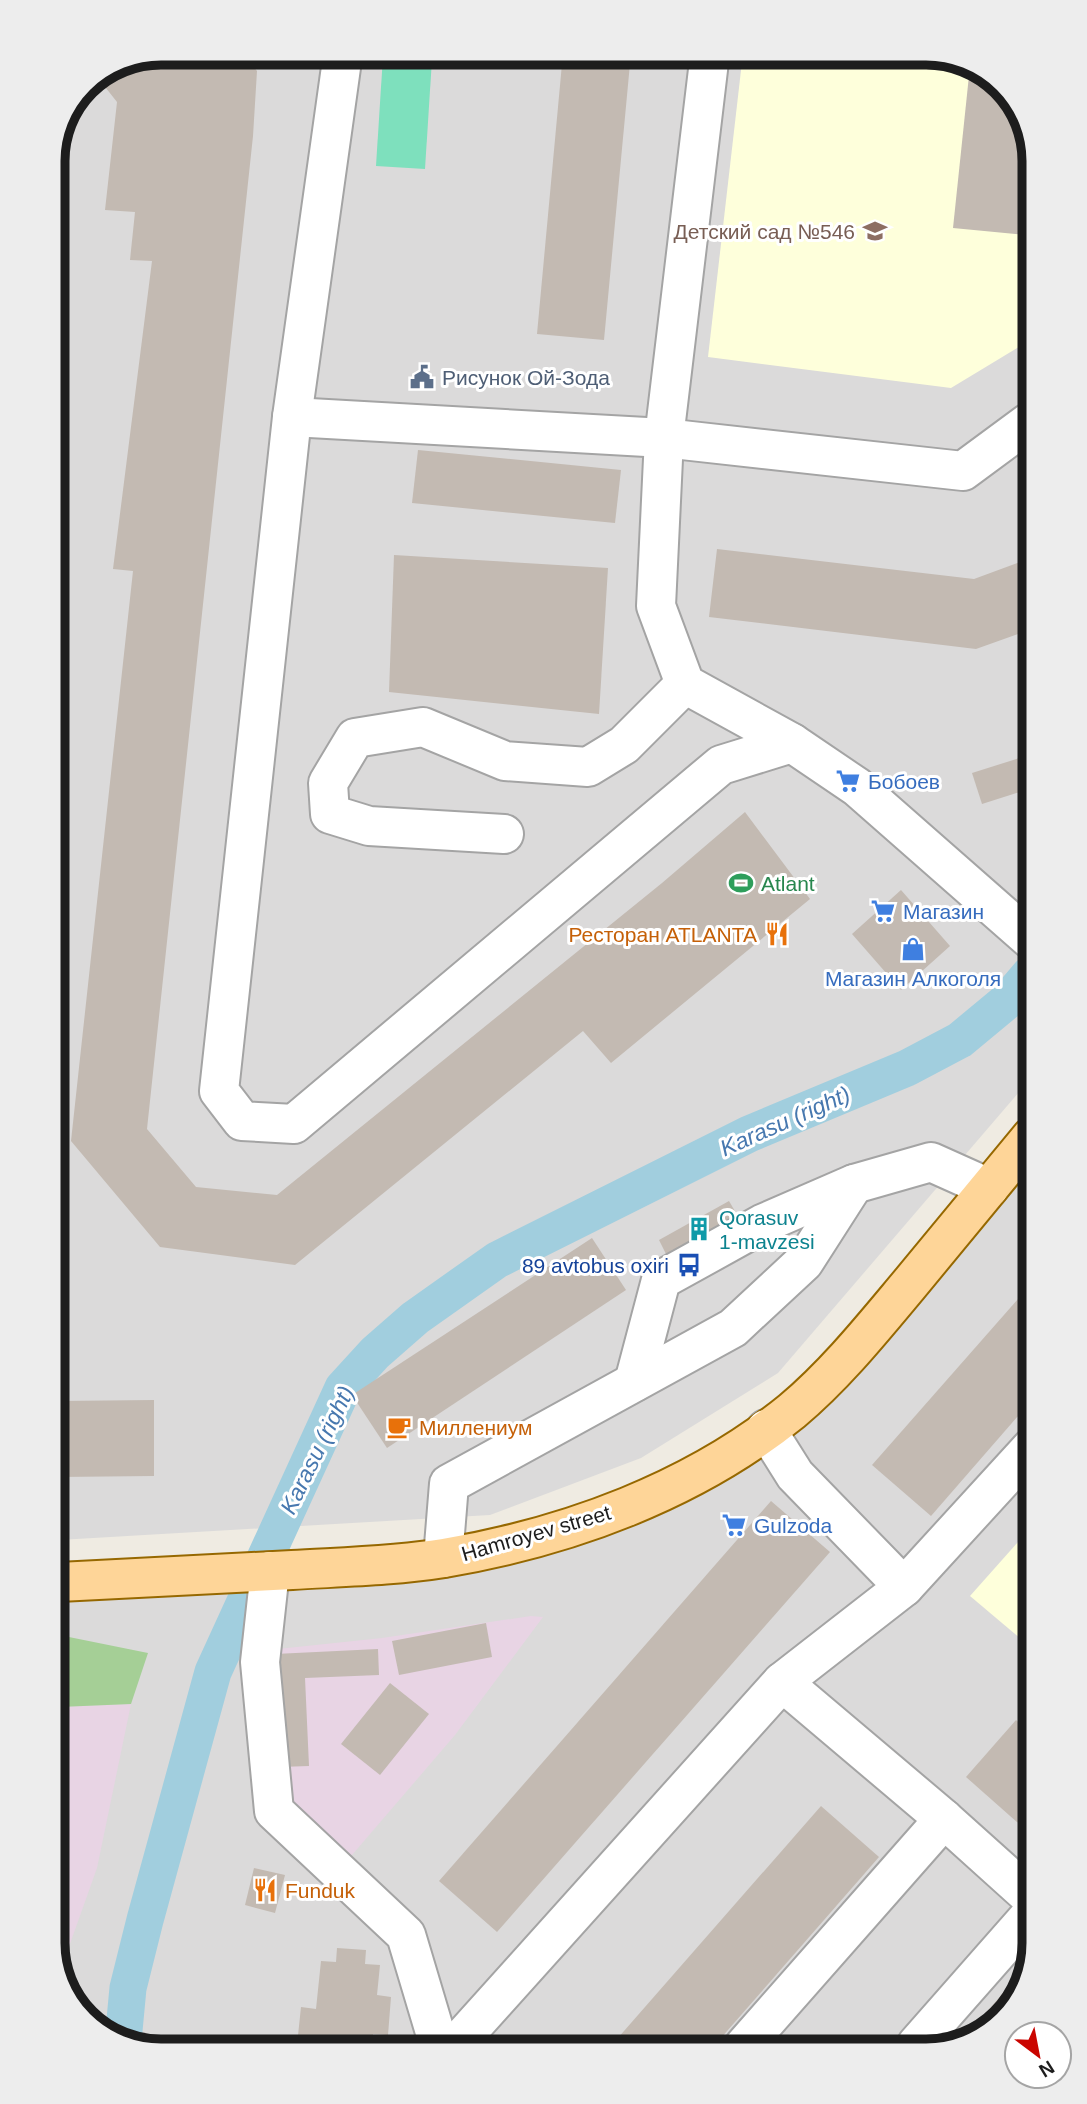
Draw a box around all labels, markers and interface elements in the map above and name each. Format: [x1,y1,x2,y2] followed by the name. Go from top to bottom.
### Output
[861,217,889,245] school or university icon: Детский сад №546
[674,220,855,243] place label: Детский сад №546
[408,363,436,391] public building icon: Рисунок Ой-Зода
[442,366,610,389] place label: Рисунок Ой-Зода
[834,767,862,795] supermarket icon: Бобоев
[868,770,940,793] place label: Бобоев
[727,869,755,897] sports icon: Atlant
[761,872,815,895] place label: Atlant
[869,897,897,925] supermarket icon: Магазин
[903,900,984,923] place label: Магазин
[763,920,791,948] restaurant icon: Ресторан ATLANTA
[568,923,757,946] place label: Ресторан ATLANTA
[899,935,927,963] shop icon: Магазин Алкоголя
[825,967,1001,990] place label: Магазин Алкоголя
[716,1081,854,1161] water label: Karasu (right)
[719,1206,815,1253] place label: Qorasuv 1-mavzesi
[685,1215,713,1243] building icon: Qorasuv 1-mavzesi
[675,1251,703,1279] bus stop icon: 89 avtobus oxiri
[522,1254,669,1277] place label: 89 avtobus oxiri
[275,1382,359,1518] water label: Karasu (right)
[385,1413,413,1441] cafe icon: Миллениум
[419,1416,532,1439] place label: Миллениум
[459,1501,613,1565] street label: Hamroyev street
[720,1511,748,1539] supermarket icon: Gulzoda
[754,1514,833,1537] place label: Gulzoda
[251,1876,279,1904] restaurant icon: Funduk
[285,1879,356,1902] place label: Funduk
[1003,2020,1073,2090] north arrow
[1035,2056,1058,2082] text: N

